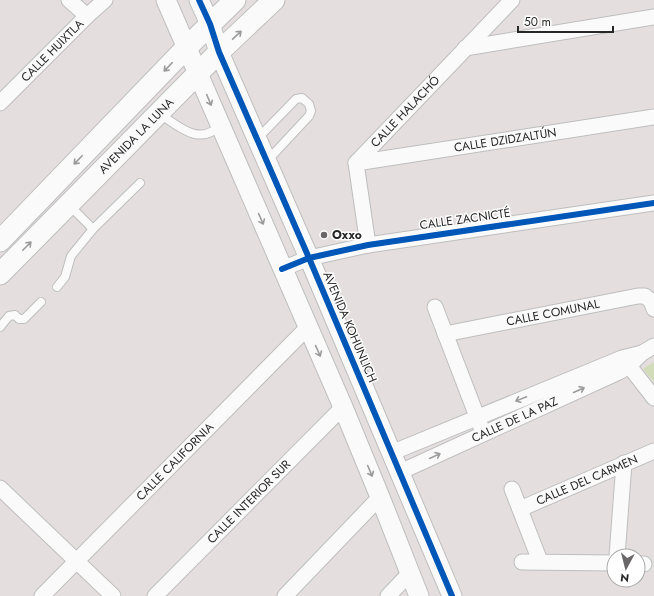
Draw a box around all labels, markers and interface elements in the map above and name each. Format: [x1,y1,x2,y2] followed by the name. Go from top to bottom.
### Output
[518,8,613,34] scale bar
[524,13,551,31] text: 50 m
[17,15,88,86] street label: CALLE HUIXTLA
[232,30,242,39] one-way arrow
[163,62,173,72] one-way arrow
[366,72,444,151] street label: CALLE HALACHÓ
[95,94,178,178] street label: AVENIDA LA LUNA
[206,94,213,106] one-way arrow
[453,123,558,157] street label: CALLE DZIDZALTÚN
[73,155,83,165] one-way arrow
[418,204,512,234] street label: CALLE ZACNICTÉ
[258,213,265,225] one-way arrow
[332,226,362,244] place label: Oxxo
[319,230,329,240] marker: Oxxo
[22,241,32,251] one-way arrow
[318,269,382,385] street label: AVENIDA KOHUNLICH
[505,295,602,331] street label: CALLE COMUNAL
[315,345,323,357] one-way arrow
[573,386,585,393] one-way arrow
[469,392,561,447] street label: CALLE DE LA PAZ
[516,396,528,404] one-way arrow
[132,418,218,505] street label: CALLE CALIFORNIA
[533,450,641,510] street label: CALLE DEL CARMEN
[429,452,441,459] one-way arrow
[203,456,295,548] street label: CALLE INTERIOR SUR
[366,464,374,476] one-way arrow
[606,548,646,588] north arrow
[619,569,630,586] text: N

